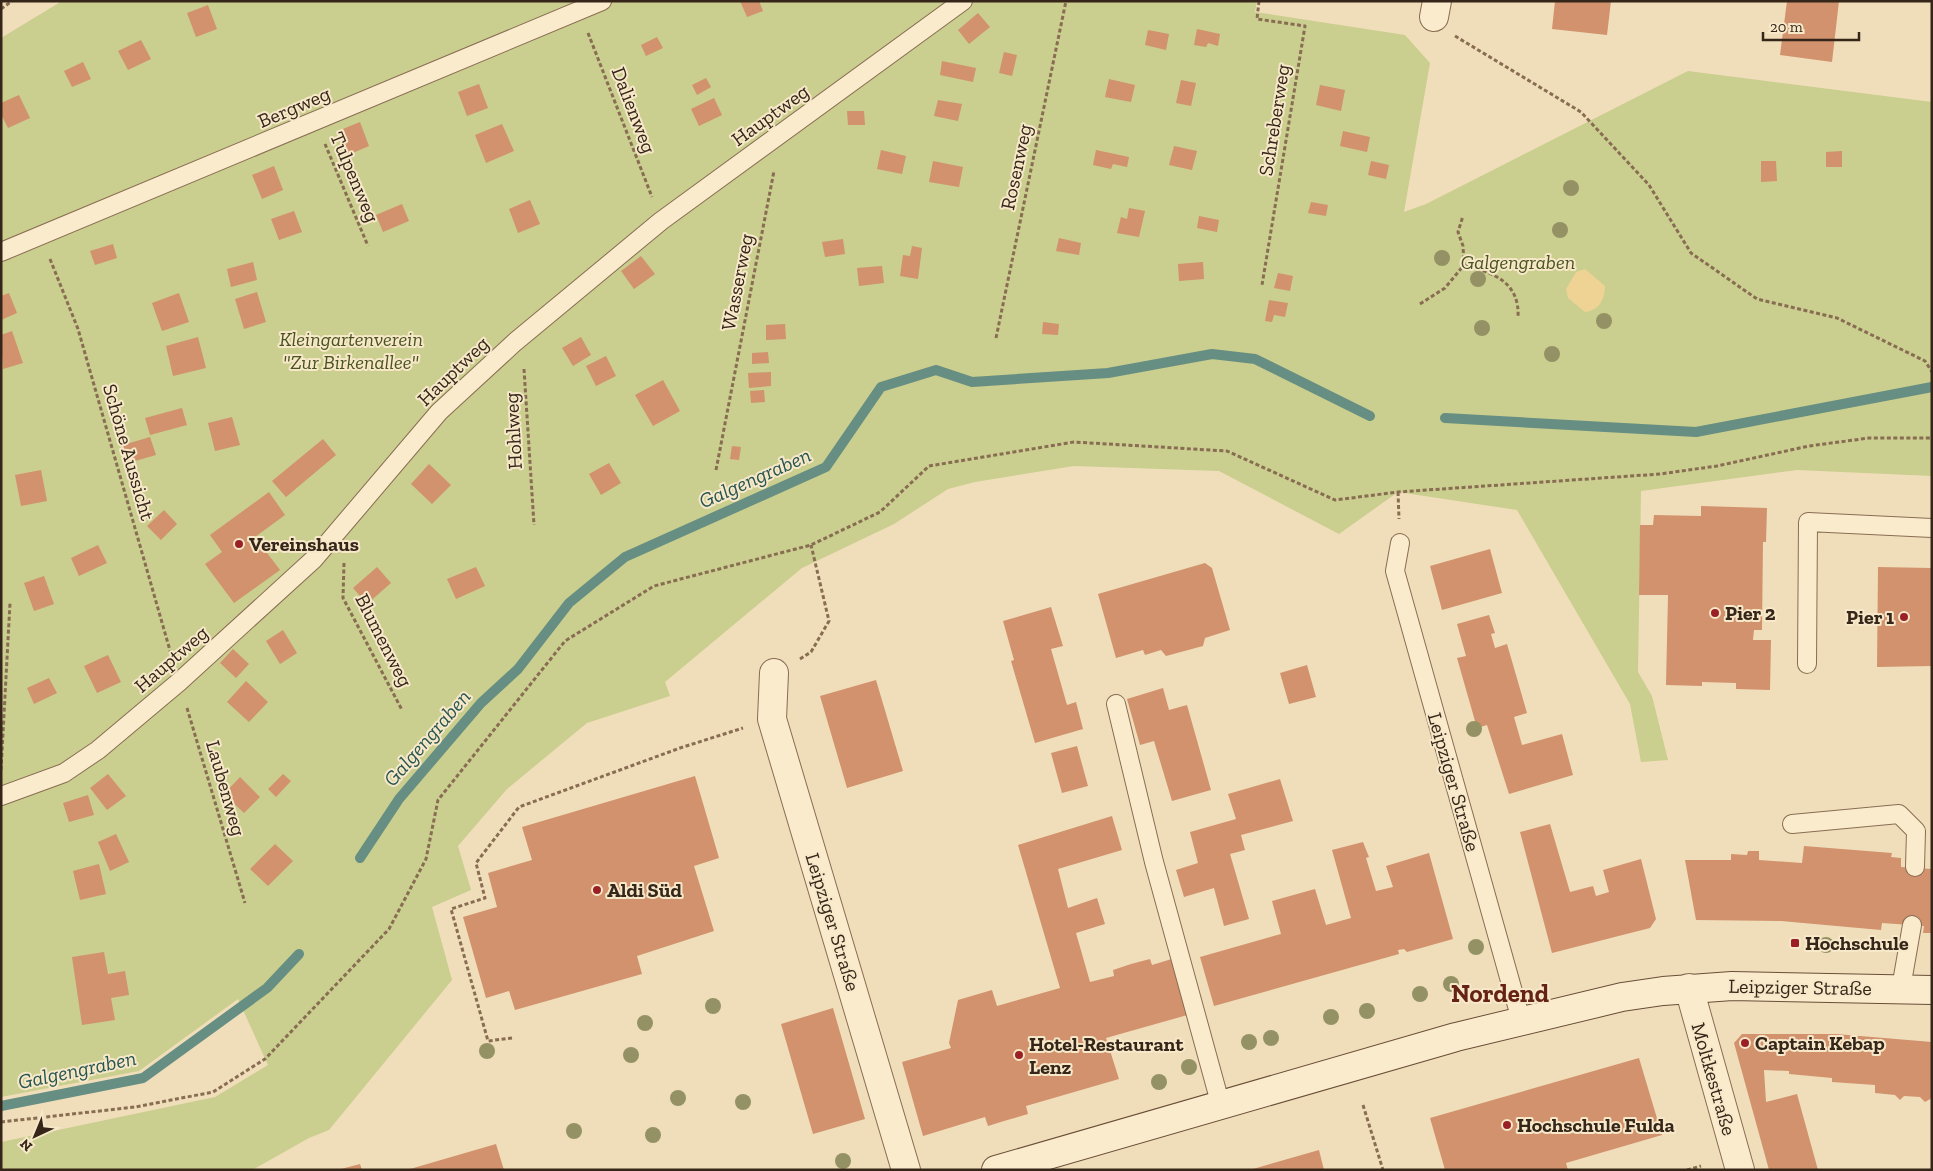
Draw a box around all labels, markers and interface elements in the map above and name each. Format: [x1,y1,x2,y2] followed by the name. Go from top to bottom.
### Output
[1763,10,1859,42] scale bar
[1770,18,1803,36] text: 20 m
[1253,62,1295,178] street label: Schreberweg
[607,63,661,157] street label: Dalienweg
[727,79,813,151] street label: Hauptweg
[254,81,334,133] street label: Bergweg
[995,122,1037,212] street label: Rosenweg
[325,128,385,226] street label: Tulpenweg
[716,231,758,333] street label: Wasserweg
[1461,250,1575,274] park label: Galgengraben
[279,327,423,374] park label: Kleingartenverein "Zur Birkenallee"
[412,331,494,411] street label: Hauptweg
[98,381,160,524] street label: Schöne Aussicht
[499,392,527,470] street label: Hohlweg
[695,442,815,513] water label: Galgengraben
[249,532,359,556] place label: Vereinshaus
[233,538,245,550] marker: Vereinshaus
[350,589,418,691] street label: Blumenweg
[1725,601,1776,625] place label: Pier 2
[1846,605,1894,629] place label: Pier 1
[1709,607,1721,619] marker: Pier 2
[1898,611,1910,623] marker: Pier 1
[129,621,213,697] street label: Hauptweg
[378,684,475,791] water label: Galgengraben
[1423,710,1485,854] street label: Leipziger Straße
[201,737,251,839] street label: Laubenweg
[801,850,865,994] street label: Leipziger Straße
[607,878,682,902] place label: Aldi Süd
[591,884,603,896] marker: Aldi Süd
[1805,931,1909,955] place label: Hochschule
[1789,937,1801,949] marker: Hochschule
[1728,974,1872,1000] street label: Leipziger Straße
[1451,978,1549,1008] district label: Nordend
[1686,1020,1742,1138] street label: Moltkestraße
[1755,1031,1885,1055] place label: Captain Kebap
[1029,1032,1184,1079] place label: Hotel-Restaurant Lenz
[1739,1037,1751,1049] marker: Captain Kebap
[16,1045,138,1094] water label: Galgengraben
[1013,1049,1025,1061] marker: Hotel-Restaurant Lenz
[10,1111,60,1161] north arrow
[1517,1113,1675,1137] place label: Hochschule Fulda
[1501,1119,1513,1131] marker: Hochschule Fulda
[16,1135,36,1155] text: N

